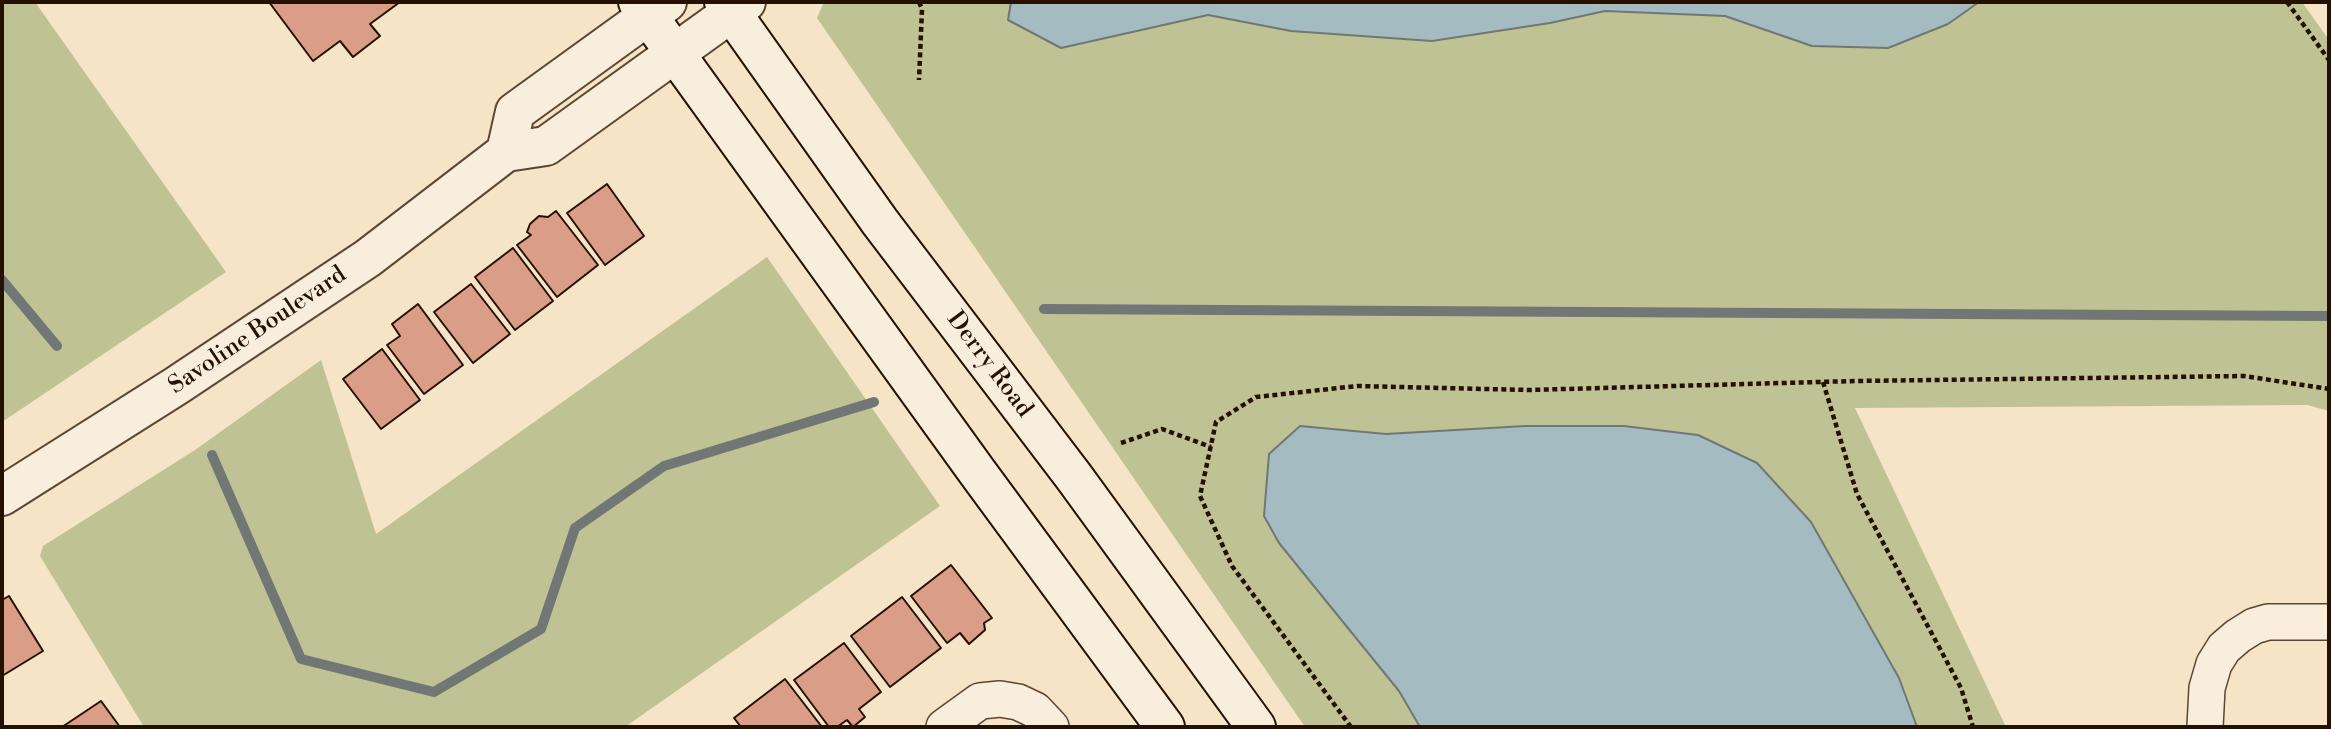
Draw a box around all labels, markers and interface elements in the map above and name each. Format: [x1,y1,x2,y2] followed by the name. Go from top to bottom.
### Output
[164,261,352,401] street label: Savoline Boulevard
[940,306,1038,424] street label: Derry Road

